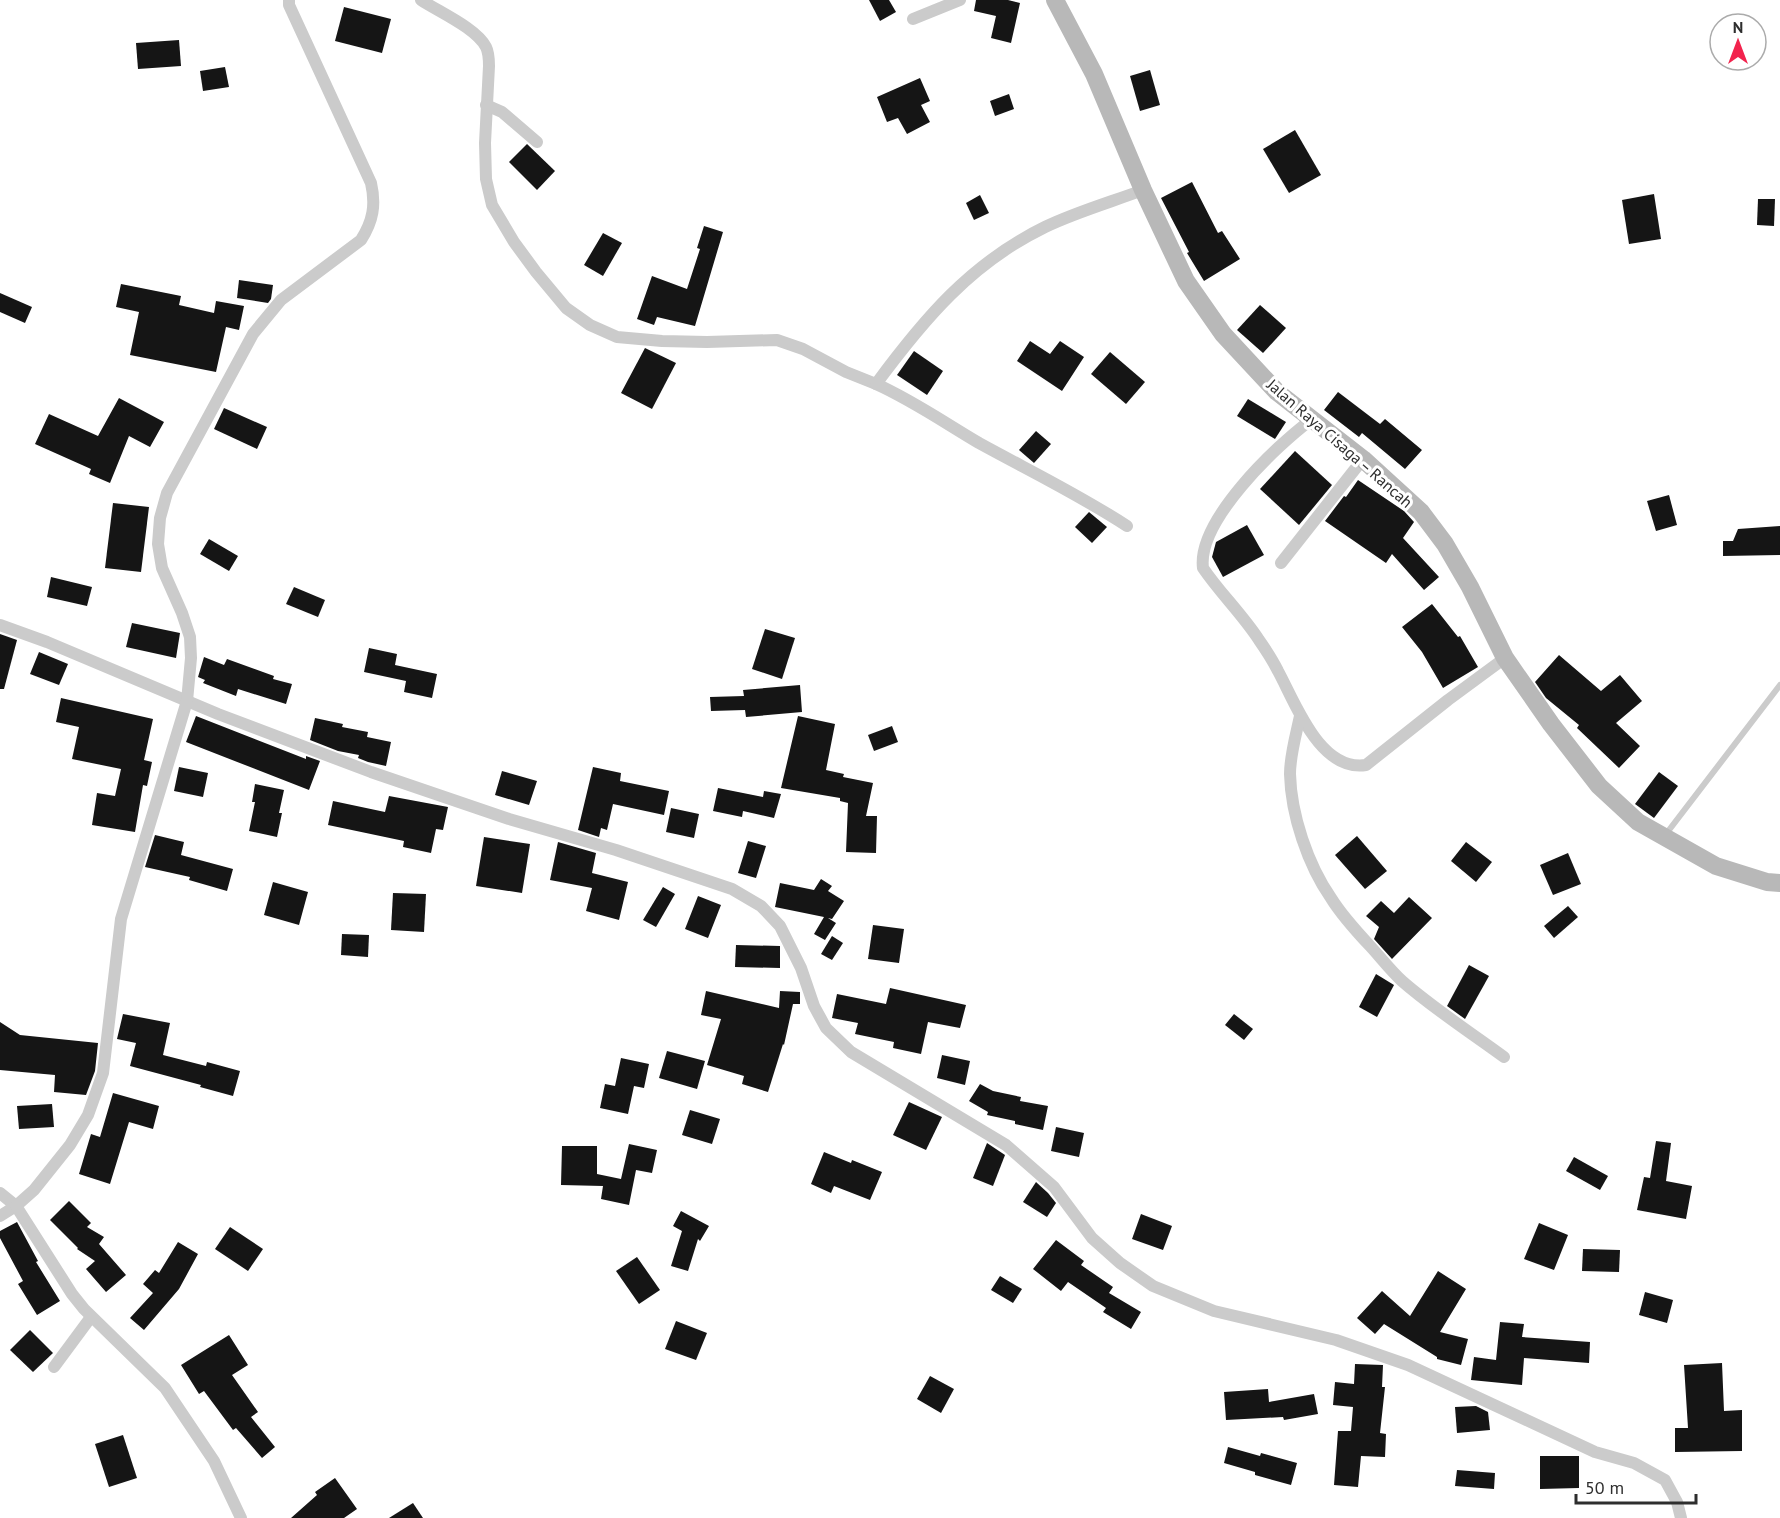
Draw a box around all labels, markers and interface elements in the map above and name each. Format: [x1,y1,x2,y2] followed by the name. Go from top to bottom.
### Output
[1708,12,1768,72] north arrow
[1733,17,1743,37] text: N
[1262,374,1417,512] street label: Jalan Raya Cisaga – Rancah
[1576,1467,1696,1505] scale bar
[1585,1476,1624,1499] text: 50 m

